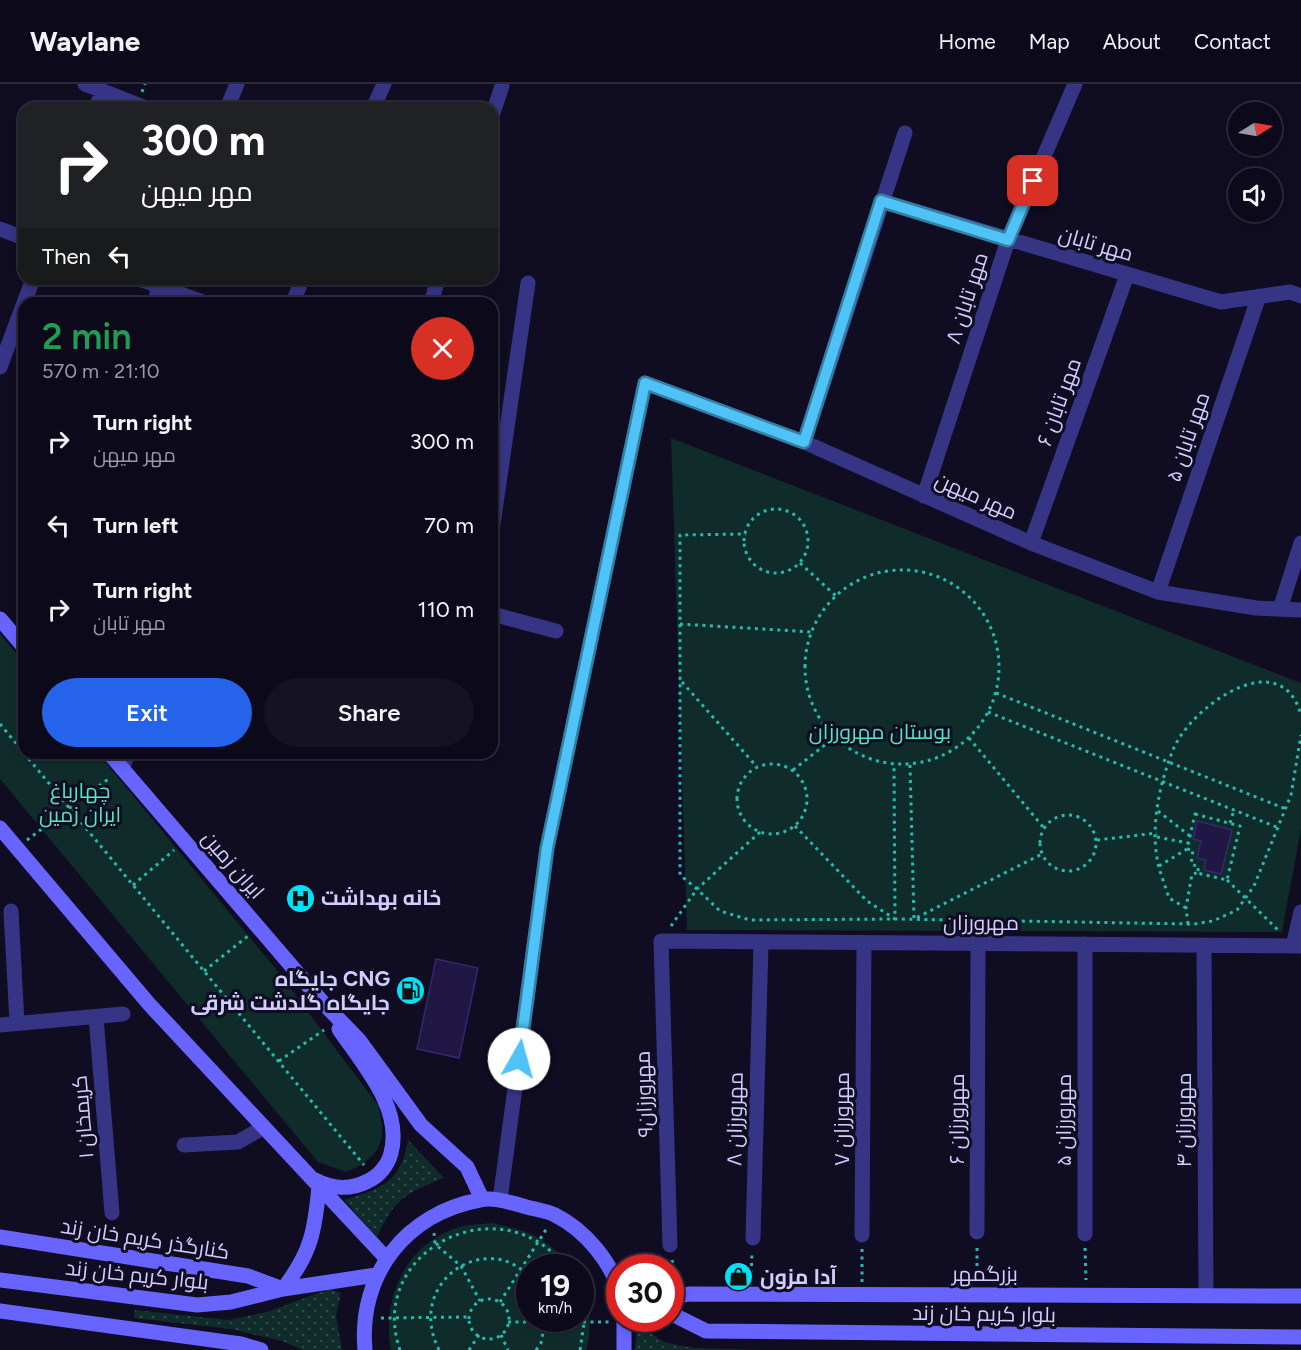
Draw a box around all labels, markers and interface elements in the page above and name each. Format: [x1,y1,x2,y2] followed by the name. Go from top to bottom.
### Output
[30,24,140,58] text: Waylane
[939,29,996,54] text: Home
[1029,29,1070,54] text: Map
[1103,29,1161,54] text: About
[1194,29,1271,54] text: Contact
[1228,102,1282,156] north arrow
[1228,102,1282,222] map controls
[141,115,265,166] text: 300 m
[42,126,120,204] icon: right
[1007,155,1058,206] pin
[1016,164,1049,197] icon: arrive
[1228,168,1282,222] button: sound
[141,175,253,208] text: مهر میهن
[1056,221,1136,267] street label: مهر تابان
[103,240,136,273] icon: left
[42,243,91,270] text: Then
[940,249,994,347] street label: مهر تابان ۸
[42,315,132,358] text: 2 min
[411,317,474,380] button: close
[1031,354,1087,450] street label: مهر تابان ۶
[42,359,160,383] text: 570 m · 21:10
[1161,389,1215,485] street label: مهر تابان ۵
[93,409,192,436] text: Turn right
[42,425,75,458] icon: right
[410,428,474,455] text: 300 m
[93,443,176,467] text: مهر میهن
[931,466,1021,526] street label: مهر میهن
[42,509,75,542] icon: left
[93,512,179,539] text: Turn left
[424,512,474,539] text: 70 m
[93,577,192,604] text: Turn right
[42,593,75,626] icon: right
[418,596,474,623] text: 110 m
[93,611,166,635] text: مهر تابان
[42,678,252,747] button: Exit
[264,678,474,747] button: Share
[809,719,951,745] park label: بوستان مهرورزان
[39,778,121,828] park label: چهارباغ ایران زمین
[196,825,270,905] street label: ایران زمین
[284,882,316,914] hospital icon: خانه بهداشت
[321,885,441,911] place label: خانه بهداشت
[943,910,1019,936] street label: مهرورزان
[190,966,390,1015] place label: جایگاه CNG جایگاه گلدشت شرقی
[395,975,427,1007] fuel station icon: جایگاه CNG جایگاه گلدشت شرقی
[487,1027,551,1091] position arrow
[629,1050,659,1138] street label: مهرورزان۹
[721,1072,749,1166] street label: مهرورزان ۸
[829,1072,855,1166] street label: مهرورزان ۷
[944,1073,970,1165] street label: مهرورزان ۶
[1171,1073,1197,1167] street label: مهرورزان ۴
[66,1074,100,1160] street label: کریمخان ۱
[1051,1074,1077,1166] street label: مهرورزان ۵
[59,1213,231,1266] street label: کنارگذر کریم خان زند
[606,1254,684,1332] speed limit sign: 30
[64,1255,210,1296] street label: بلوار کریم خان زند
[723,1261,755,1293] shop icon: آدا مزون
[951,1261,1018,1287] street label: بزرگمهر
[760,1264,837,1290] place label: آدا مزون
[540,1267,570,1304] text: 19
[538,1299,572,1317] text: km/h
[912,1300,1056,1329] street label: بلوار کریم خان زند

